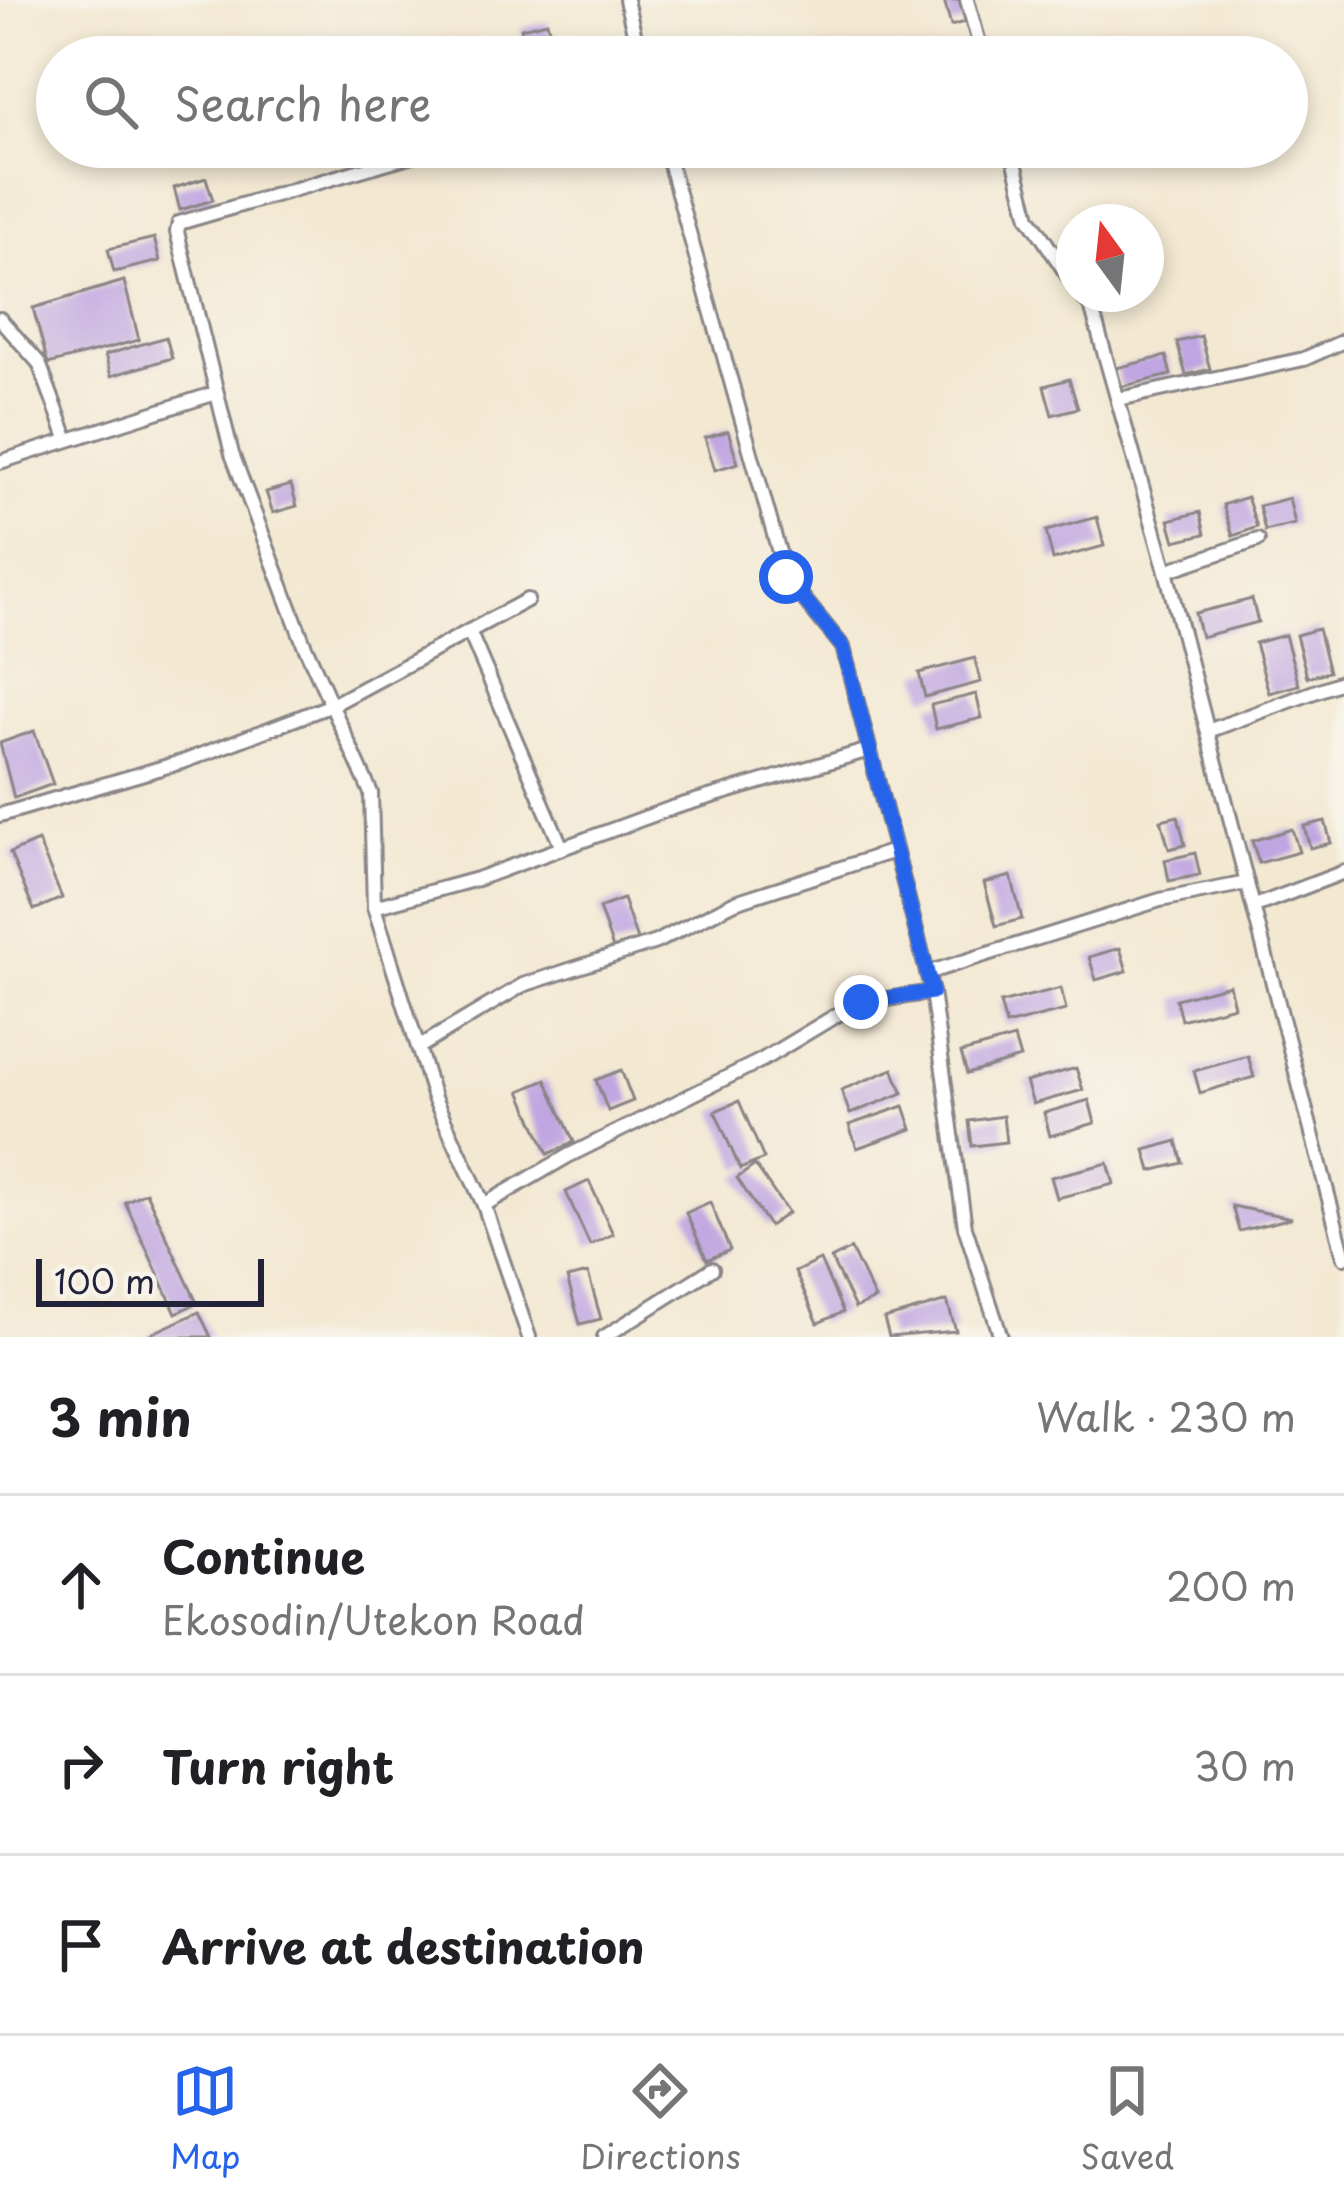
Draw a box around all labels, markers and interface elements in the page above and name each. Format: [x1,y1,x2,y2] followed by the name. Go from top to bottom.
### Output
[36,36,1308,168] search box
[174,68,431,136] text: Search here
[78,69,144,135] icon: search
[1056,204,1164,312] north arrow
[759,550,813,604] route start
[834,975,888,1029] route end
[36,1253,264,1306] scale bar
[54,1255,155,1305] text: 100 m
[48,1377,192,1454] text: 3 min
[1036,1386,1296,1445] text: Walk · 230 m
[162,1521,365,1589] text: Continue
[48,1552,114,1618] icon: ahead
[1166,1555,1296,1614] text: 200 m
[162,1589,585,1648] text: Ekosodin/Utekon Road
[162,1731,394,1799] text: Turn right
[48,1732,114,1798] icon: right
[1193,1735,1296,1794] text: 30 m
[162,1911,645,1979] text: Arrive at destination
[48,1912,114,1978] icon: arrive
[170,2058,240,2180] tab: Map
[580,2058,741,2180] tab: Directions
[1080,2058,1174,2180] tab: Saved

